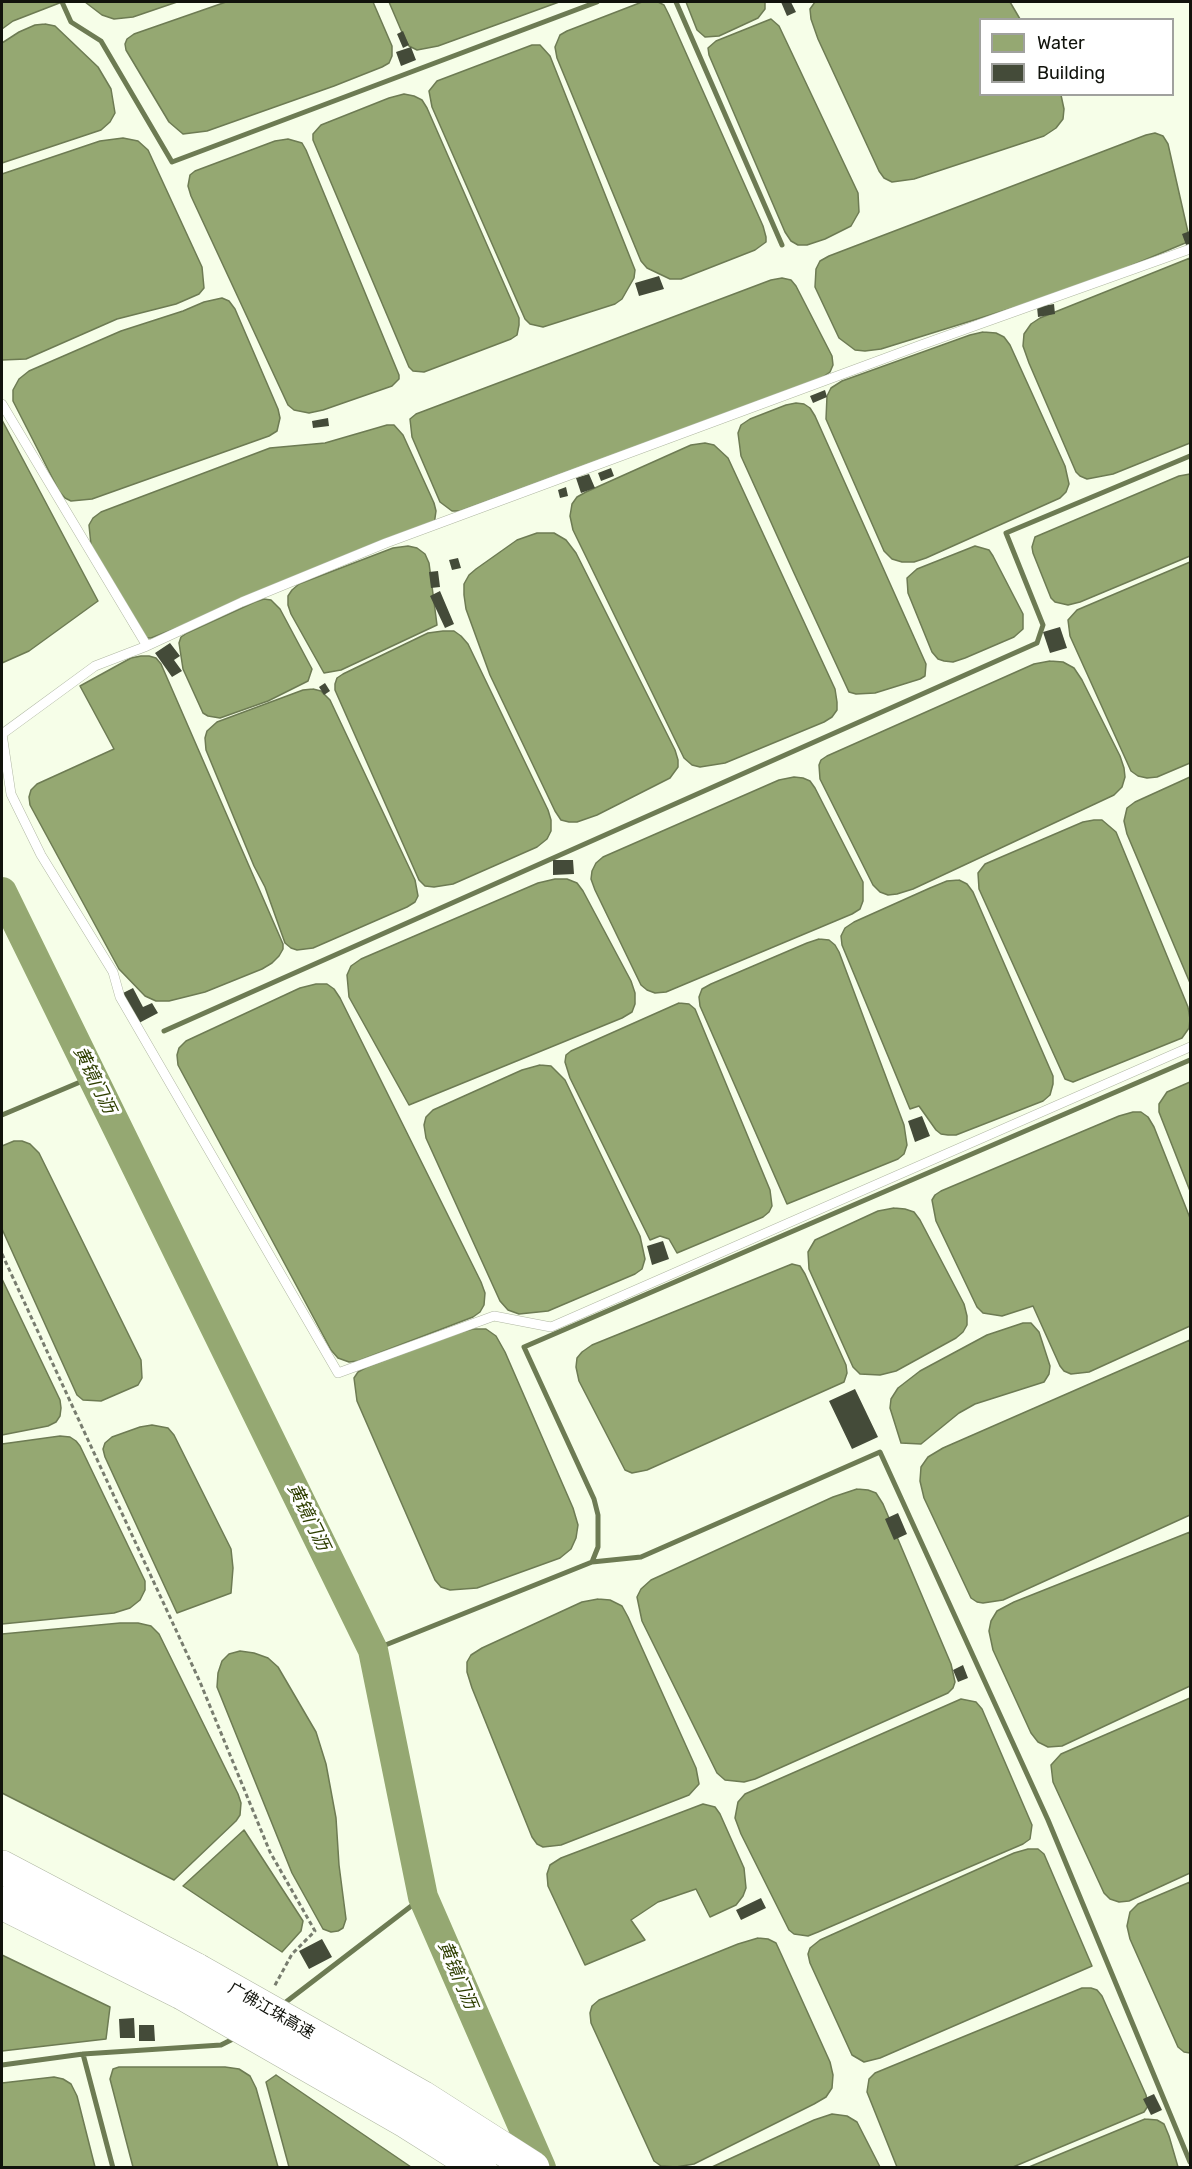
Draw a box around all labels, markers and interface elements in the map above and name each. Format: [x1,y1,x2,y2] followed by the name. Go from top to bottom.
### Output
[979,18,1174,96] legend
[1037,32,1085,54] text: Water
[1037,62,1105,84] text: Building
[69,1043,119,1117] water label: 黄镜门沥
[283,1480,333,1554] water label: 黄镜门沥
[433,1938,481,2012] water label: 黄镜门沥
[225,1979,317,2043] street label: 广佛江珠高速

